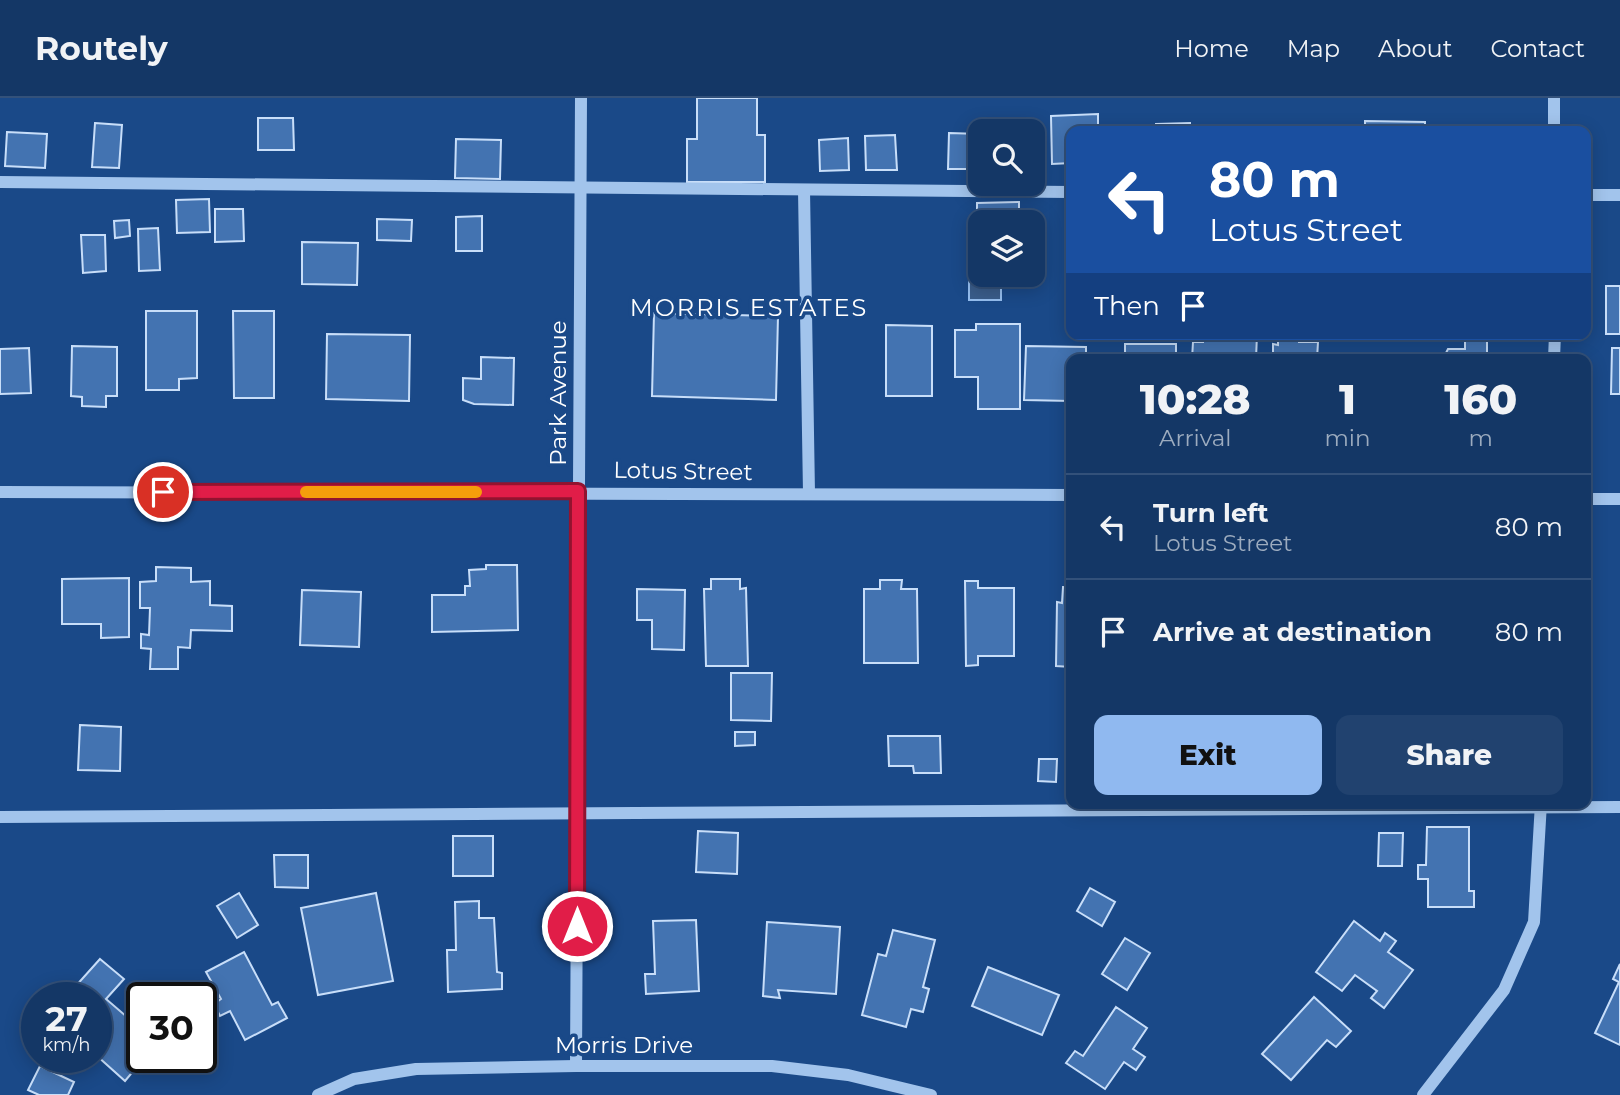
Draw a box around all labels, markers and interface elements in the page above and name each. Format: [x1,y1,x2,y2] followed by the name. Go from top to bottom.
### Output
[35,28,168,68] text: Routely
[1174,34,1249,63] text: Home
[1287,34,1340,63] text: Map
[1378,34,1452,63] text: About
[1490,34,1585,63] text: Contact
[968,119,1045,287] map controls
[968,119,1045,196] button: search
[1209,150,1340,209] text: 80 m
[1094,154,1185,245] icon: left
[968,210,1045,287] button: layers
[1209,210,1403,249] text: Lotus Street
[1174,287,1212,325] icon: arrive
[1094,290,1160,322] text: Then
[630,293,868,322] district label: MORRIS ESTATES
[544,320,572,466] street label: Park Avenue
[1140,373,1251,425] text: 10:28
[1339,373,1356,425] text: 1
[1444,373,1517,425] text: 160
[1159,424,1231,452] text: Arrival
[1324,424,1371,452] text: min
[1469,424,1493,452] text: m
[613,456,753,486] street label: Lotus Street
[133,462,193,522] pin
[144,473,182,511] icon: arrive
[1153,497,1269,529] text: Turn left
[1094,508,1132,546] icon: left
[1495,511,1563,543] text: 80 m
[1153,529,1292,557] text: Lotus Street
[1094,613,1132,651] icon: arrive
[1153,616,1432,648] text: Arrive at destination
[1495,616,1563,648] text: 80 m
[1094,715,1322,795] button: Exit
[1336,715,1563,795] button: Share
[540,889,614,963] position arrow
[126,982,217,1073] speed limit sign: 30
[45,997,88,1040] text: 27
[555,1031,693,1059] street label: Morris Drive
[42,1034,91,1056] text: km/h

